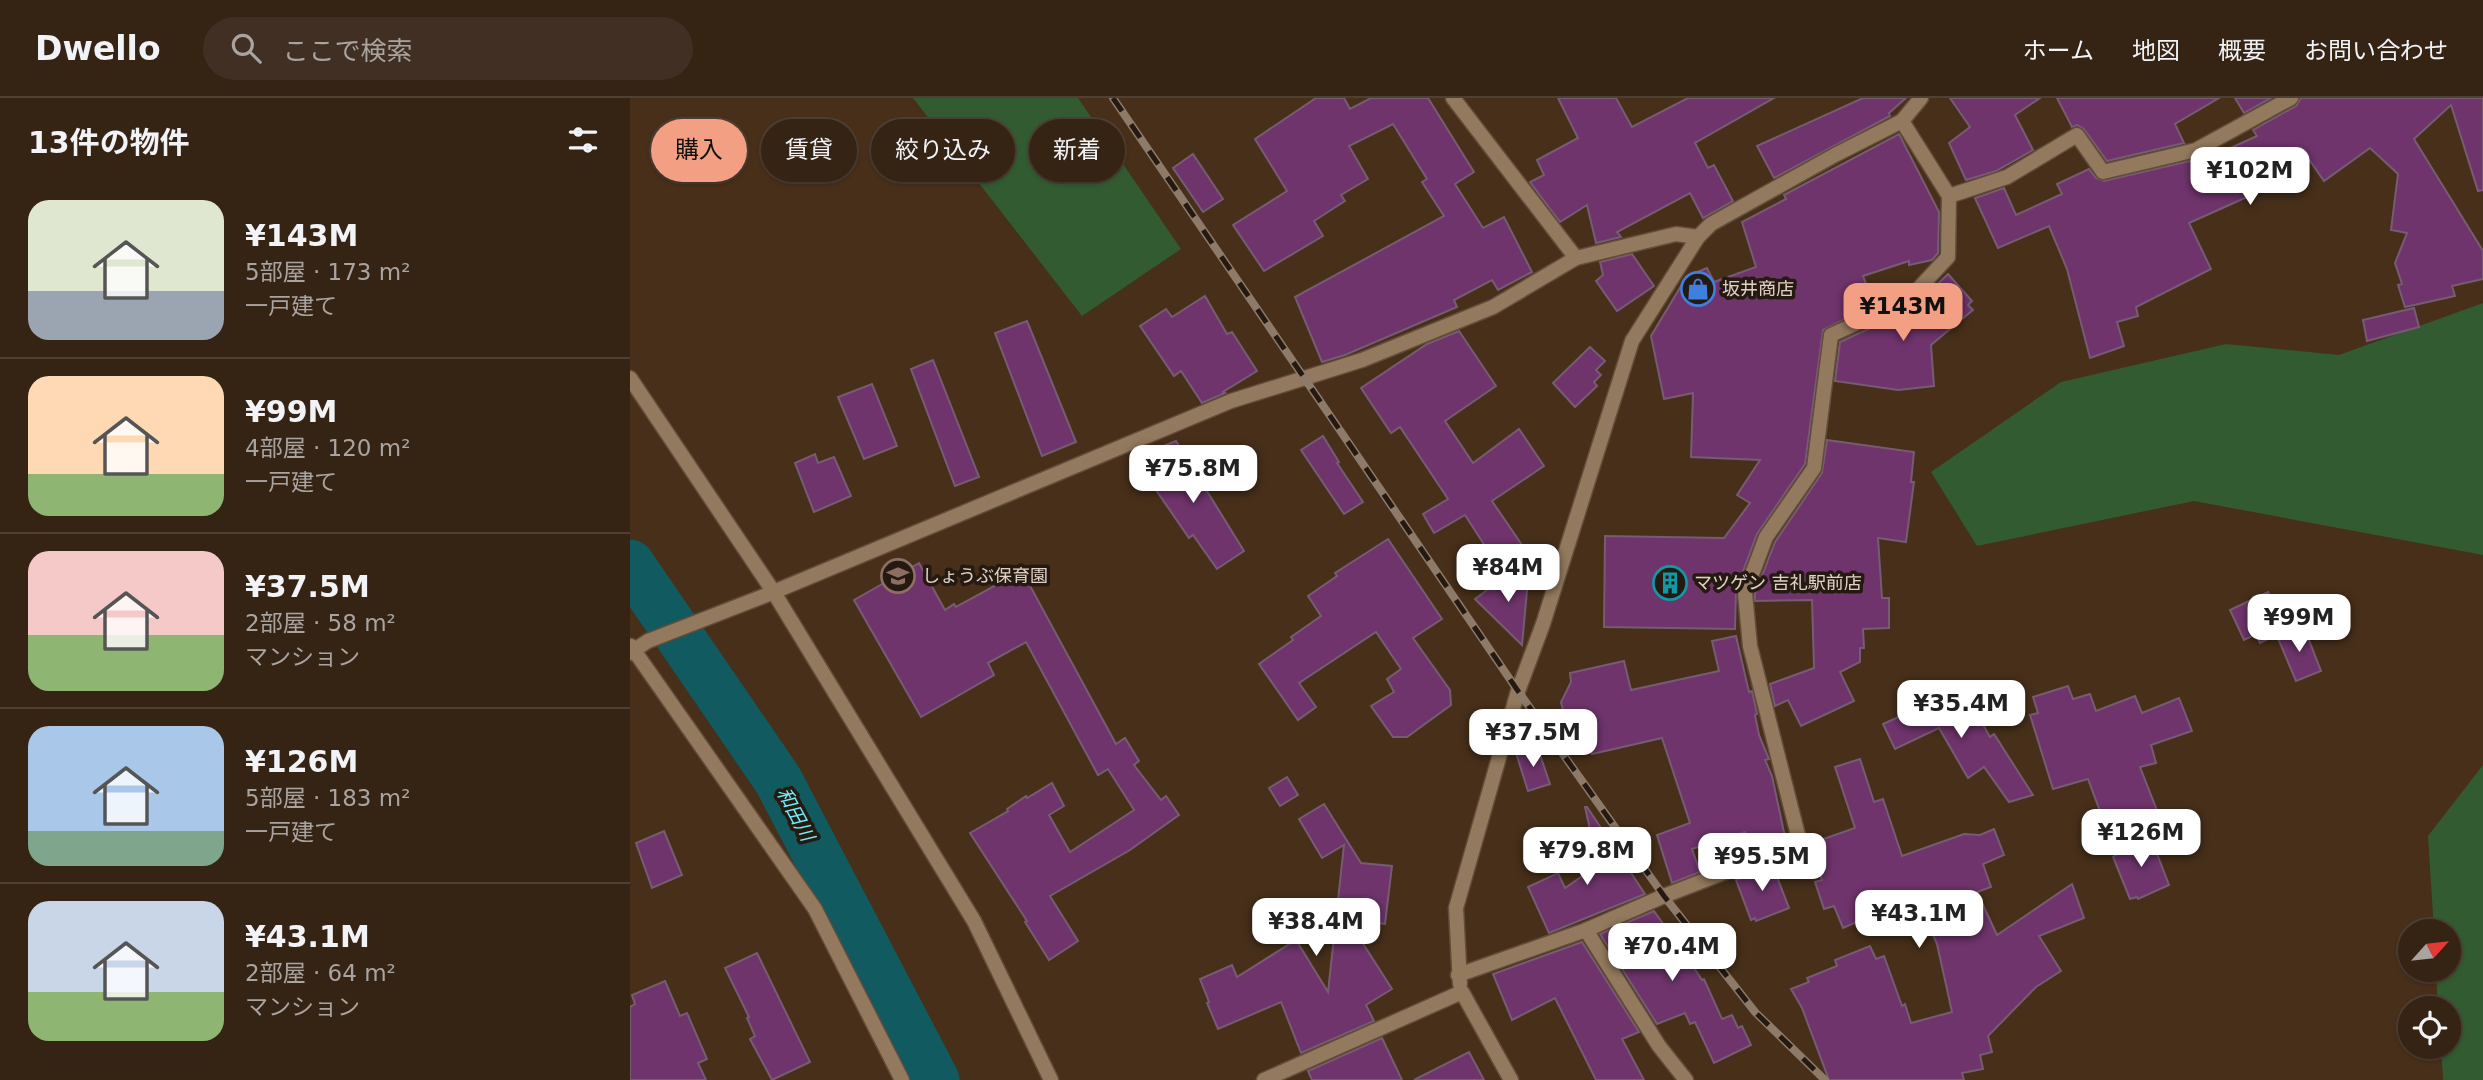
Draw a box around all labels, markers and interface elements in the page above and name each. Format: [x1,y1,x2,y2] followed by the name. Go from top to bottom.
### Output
[203,17,693,80] search box
[35,29,161,68] text: Dwello
[227,29,265,67] icon: search
[283,36,413,66] text: ここで検索
[2023,37,2094,65] text: ホーム
[2132,37,2180,65] text: 地図
[2218,37,2266,65] text: 概要
[2304,37,2448,65] text: お問い合わせ
[651,119,747,182] chip: 購入
[761,119,857,182] chip: 賃貸
[871,119,1015,182] chip: 絞り込み
[1029,119,1125,182] chip: 新着
[564,121,602,159] icon: filters
[28,125,190,160] text: 13件の物件
[2201,148,2299,207] pin: ¥102M
[2207,157,2293,183] text: ¥102M
[245,218,358,253] text: ¥143M
[84,228,168,312] icon: home
[245,259,410,285] text: 5部屋 · 173 m²
[1679,270,1717,308] shop icon: 坂井商店
[1722,278,1794,299] place label: 坂井商店
[1854,284,1952,343] pin: ¥143M
[245,293,337,319] text: 一戸建て
[1860,293,1946,319] text: ¥143M
[245,394,337,429] text: ¥99M
[84,404,168,488] icon: home
[245,435,410,461] text: 4部屋 · 120 m²
[1136,446,1250,505] pin: ¥75.8M
[1145,455,1241,481] text: ¥75.8M
[245,469,337,495] text: 一戸建て
[1467,545,1549,604] pin: ¥84M
[1473,554,1543,580] text: ¥84M
[879,557,917,595] school or university icon: しょうぶ保育園
[1651,564,1689,602] building icon: マツゲン 吉礼駅前店
[922,565,1048,586] place label: しょうぶ保育園
[245,569,370,604] text: ¥37.5M
[1694,572,1862,593] place label: マツゲン 吉礼駅前店
[84,579,168,663] icon: home
[2258,594,2340,654] pin: ¥99M
[2264,604,2334,630] text: ¥99M
[245,610,396,636] text: 2部屋 · 58 m²
[245,644,360,670] text: マンション
[1904,680,2018,740] pin: ¥35.4M
[1913,690,2009,716] text: ¥35.4M
[1476,710,1590,769] pin: ¥37.5M
[1485,719,1581,745] text: ¥37.5M
[245,744,358,779] text: ¥126M
[84,754,168,838] icon: home
[773,784,820,846] water label: 和田川
[245,785,410,811] text: 5部屋 · 183 m²
[2092,810,2190,869] pin: ¥126M
[245,819,337,845] text: 一戸建て
[2098,819,2184,845] text: ¥126M
[1530,828,1644,887] pin: ¥79.8M
[1705,834,1819,893] pin: ¥95.5M
[1539,837,1635,863] text: ¥79.8M
[1714,843,1810,869] text: ¥95.5M
[1862,890,1976,950] pin: ¥43.1M
[1259,898,1373,958] pin: ¥38.4M
[1871,900,1967,926] text: ¥43.1M
[1268,908,1364,934] text: ¥38.4M
[245,919,370,954] text: ¥43.1M
[2398,919,2460,982] north arrow
[2398,919,2461,1059] map controls
[1615,924,1729,983] pin: ¥70.4M
[84,929,168,1013] icon: home
[1624,933,1720,959] text: ¥70.4M
[245,960,396,986] text: 2部屋 · 64 m²
[245,994,360,1020] text: マンション
[2398,996,2461,1059] button: locate

